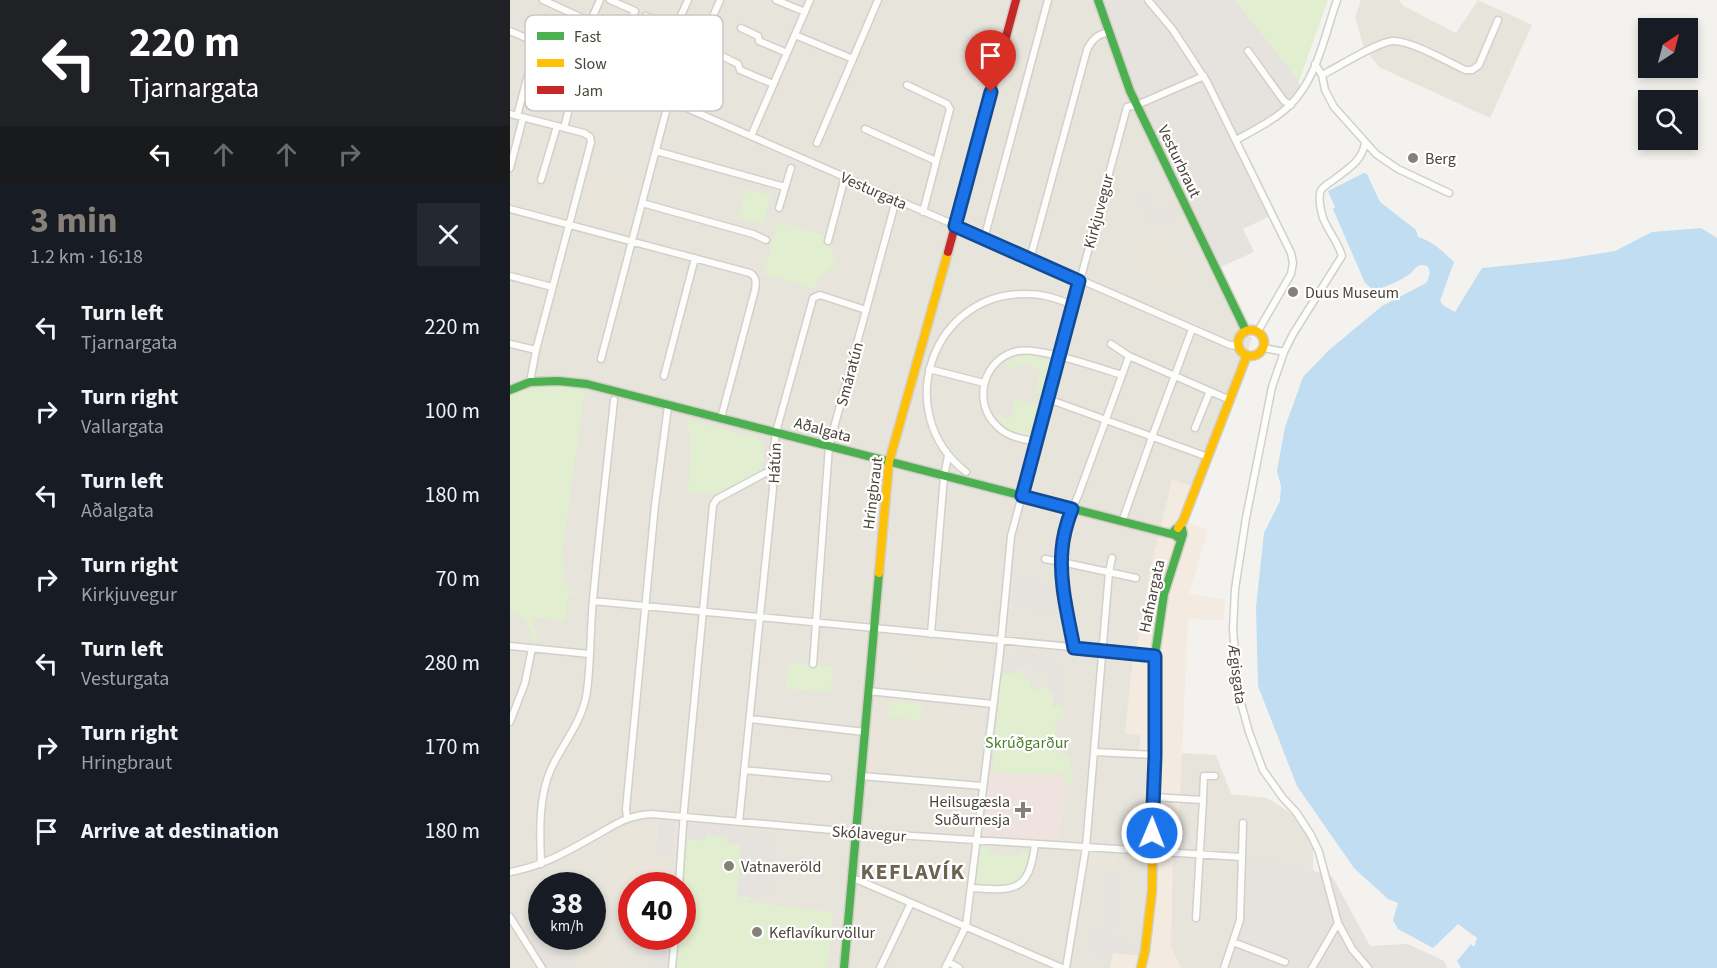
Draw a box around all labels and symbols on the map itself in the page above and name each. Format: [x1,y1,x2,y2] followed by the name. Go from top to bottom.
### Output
[525,15,723,111] legend
[1638,18,1698,78] north arrow
[574,26,602,48] text: Fast
[965,30,1016,92] pin
[574,53,607,75] text: Slow
[574,80,603,102] text: Jam
[1152,121,1206,202] street label: Vesturbraut
[1425,148,1456,170] place label: Berg
[1406,151,1420,165] marker: Berg
[837,167,910,215] street label: Vesturgata
[1078,171,1120,251] street label: Kirkjuvegur
[1305,282,1399,304] place label: Duus Museum
[1286,285,1300,299] marker: Duus Museum
[831,340,869,409] street label: Smáratún
[792,412,854,448] street label: Aðalgata
[763,442,787,484] street label: Hátún
[858,455,888,531] street label: Hringbraut
[1134,558,1170,635] street label: Hafnargata
[1222,643,1252,706] street label: Ægisgata
[985,732,1069,754] park label: Skrúðgarður
[929,791,1010,831] place label: Heilsugæsla Suðurnesja
[1014,801,1032,819] marker: Heilsugæsla Suðurnesja
[1120,801,1184,865] position arrow
[831,820,907,848] street label: Skólavegur
[741,856,821,878] place label: Vatnaveröld
[861,856,965,888] district label: KEFLAVÍK
[722,859,736,873] marker: Vatnaveröld
[618,872,696,950] speed limit sign: 40
[769,922,876,944] place label: Keflavíkurvöllur
[750,925,764,939] marker: Keflavíkurvöllur

